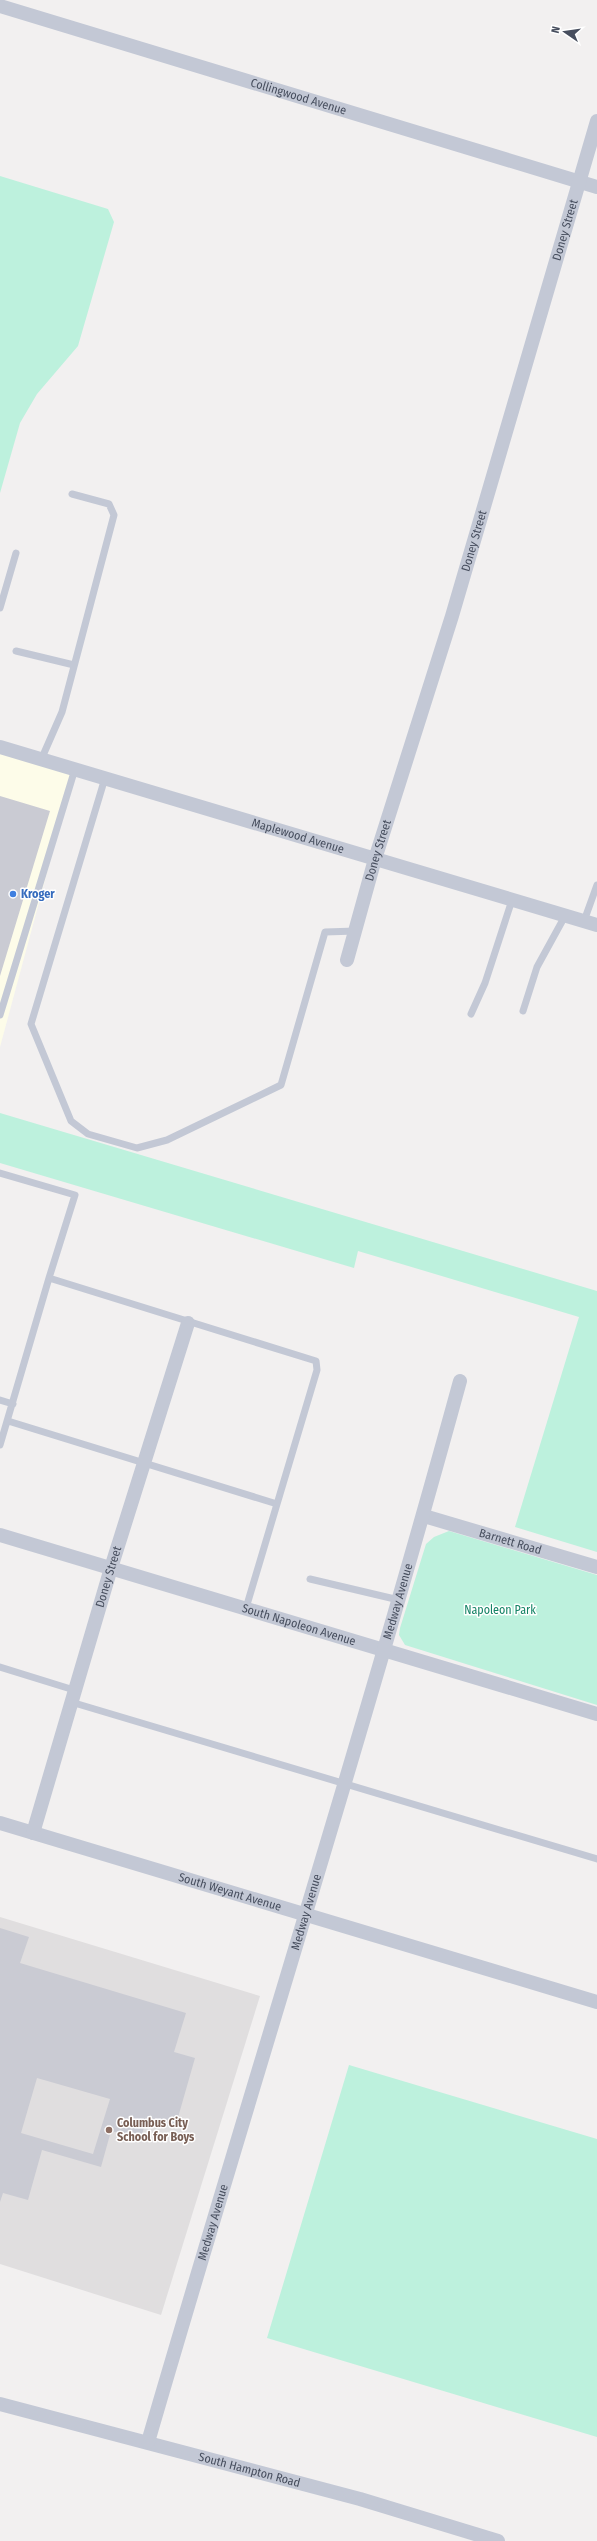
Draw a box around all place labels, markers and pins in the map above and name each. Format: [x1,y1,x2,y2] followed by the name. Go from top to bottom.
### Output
[21,887,55,901] place label: Kroger
[8,889,18,899] marker: Kroger
[117,2116,195,2144] place label: Columbus City School for Boys
[104,2125,114,2135] marker: Columbus City School for Boys

